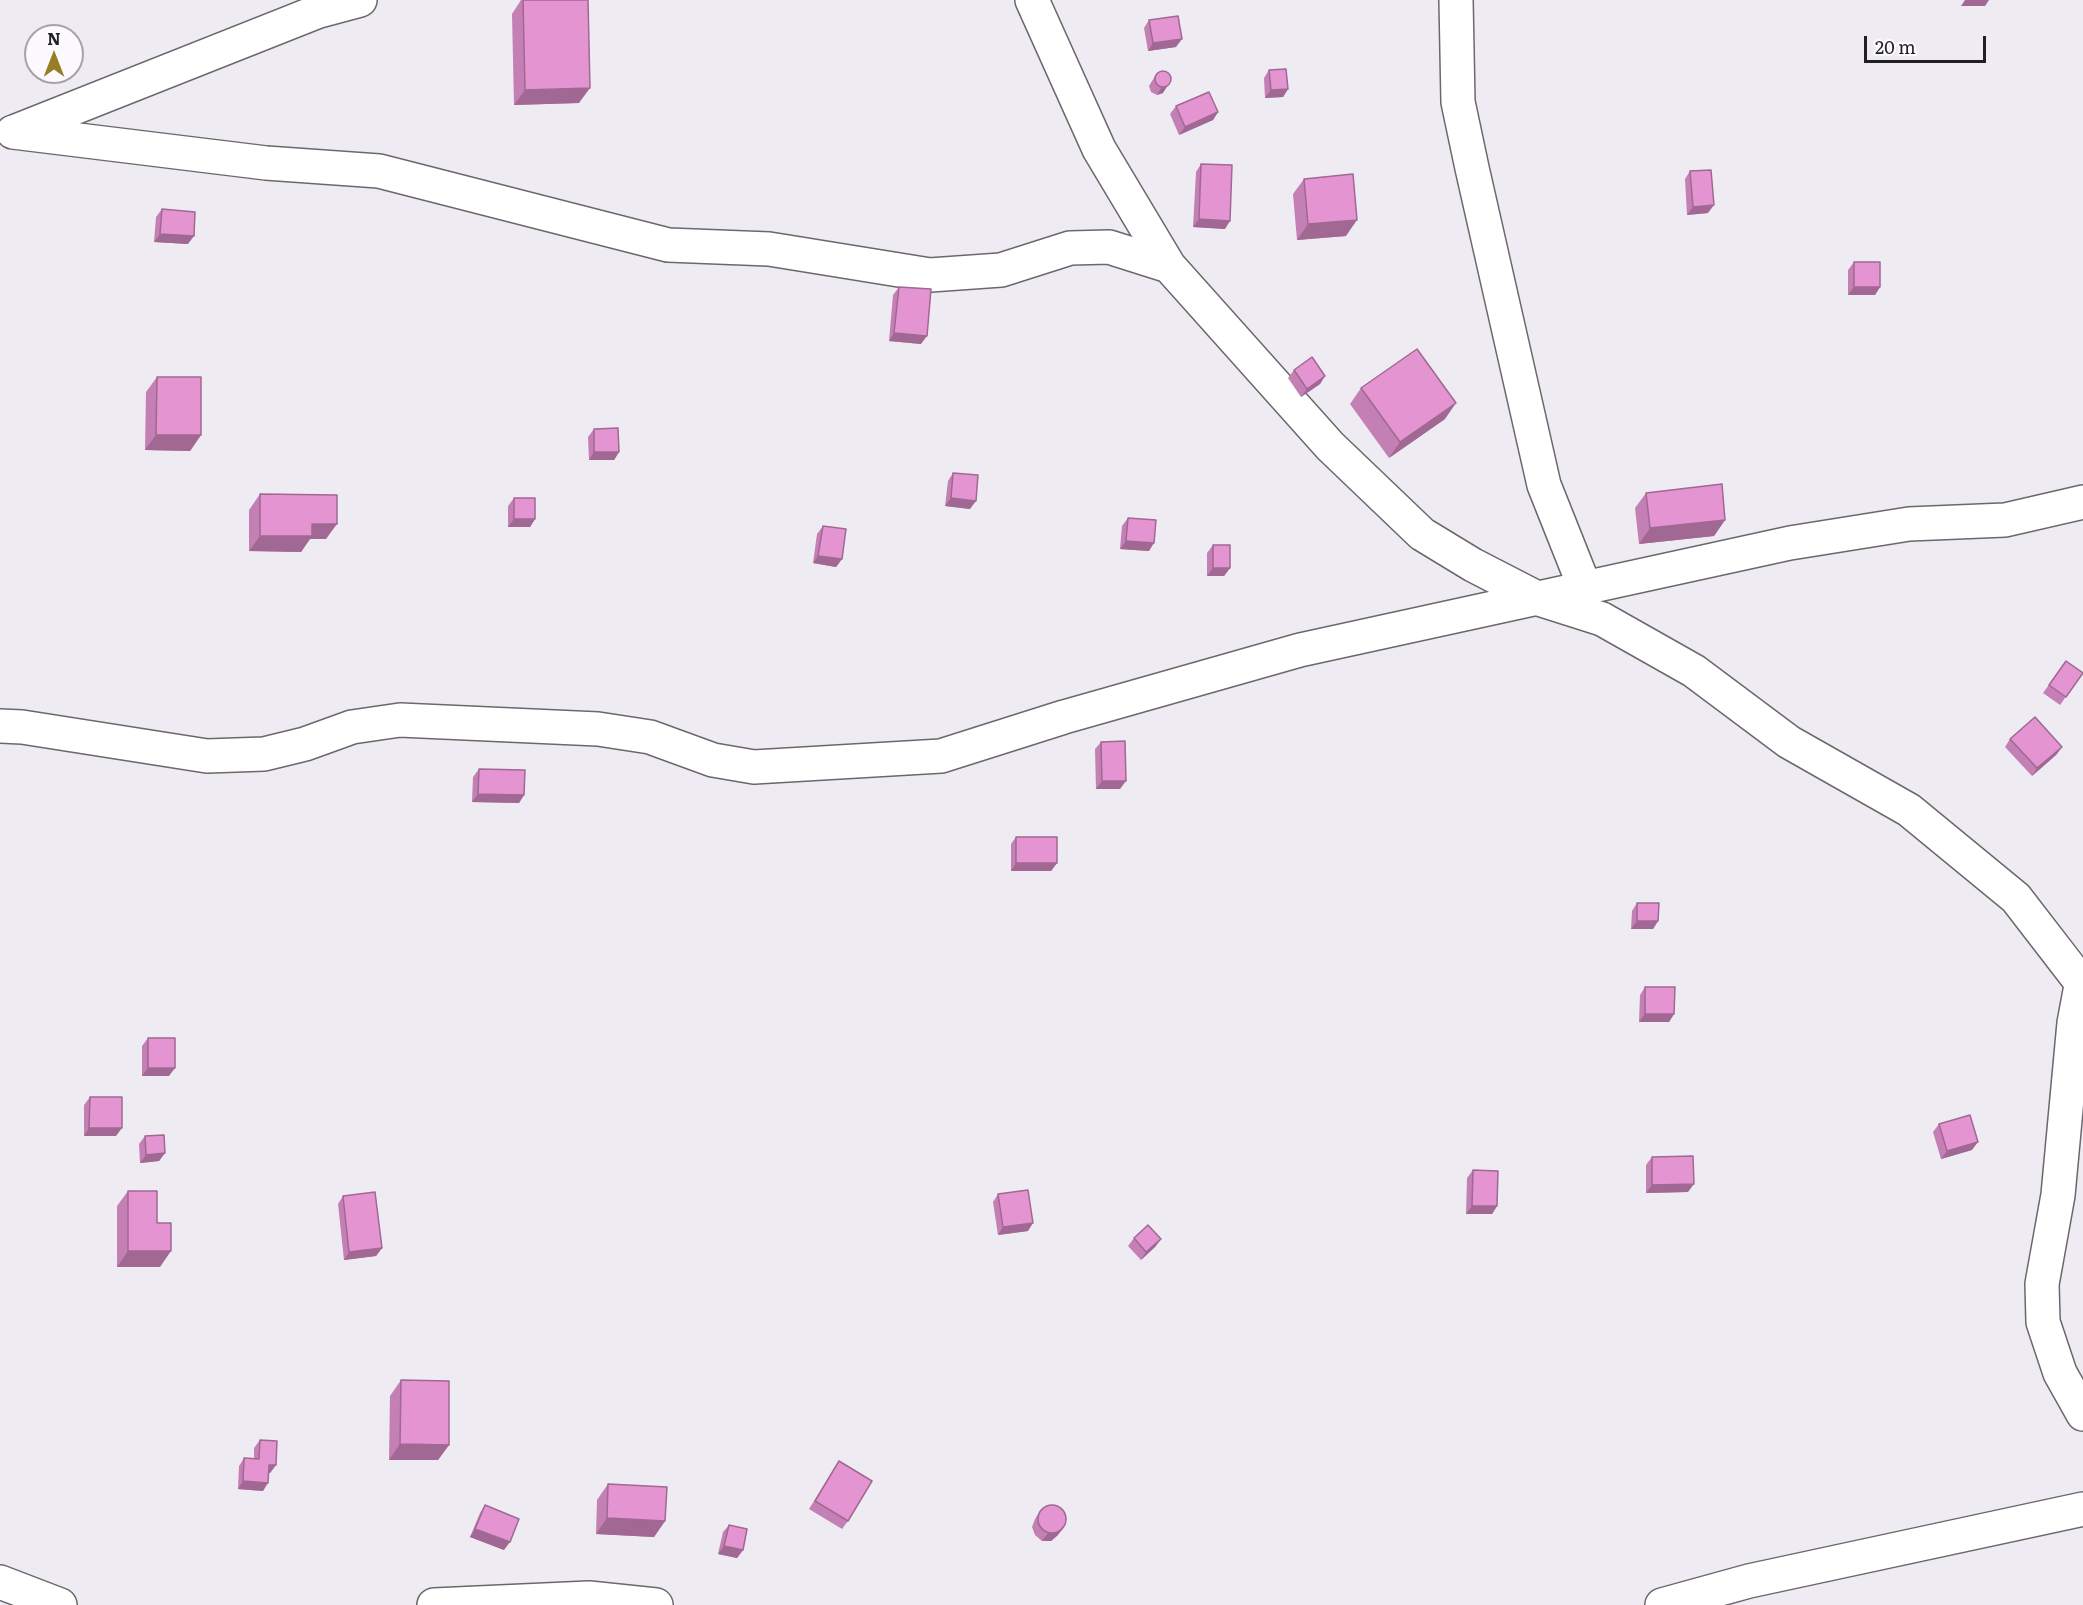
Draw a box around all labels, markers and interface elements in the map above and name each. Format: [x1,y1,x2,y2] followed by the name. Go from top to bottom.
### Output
[24,24,84,84] north arrow
[1867,24,1988,62] scale bar
[47,26,61,50] text: N
[1875,33,1916,60] text: 20 m

